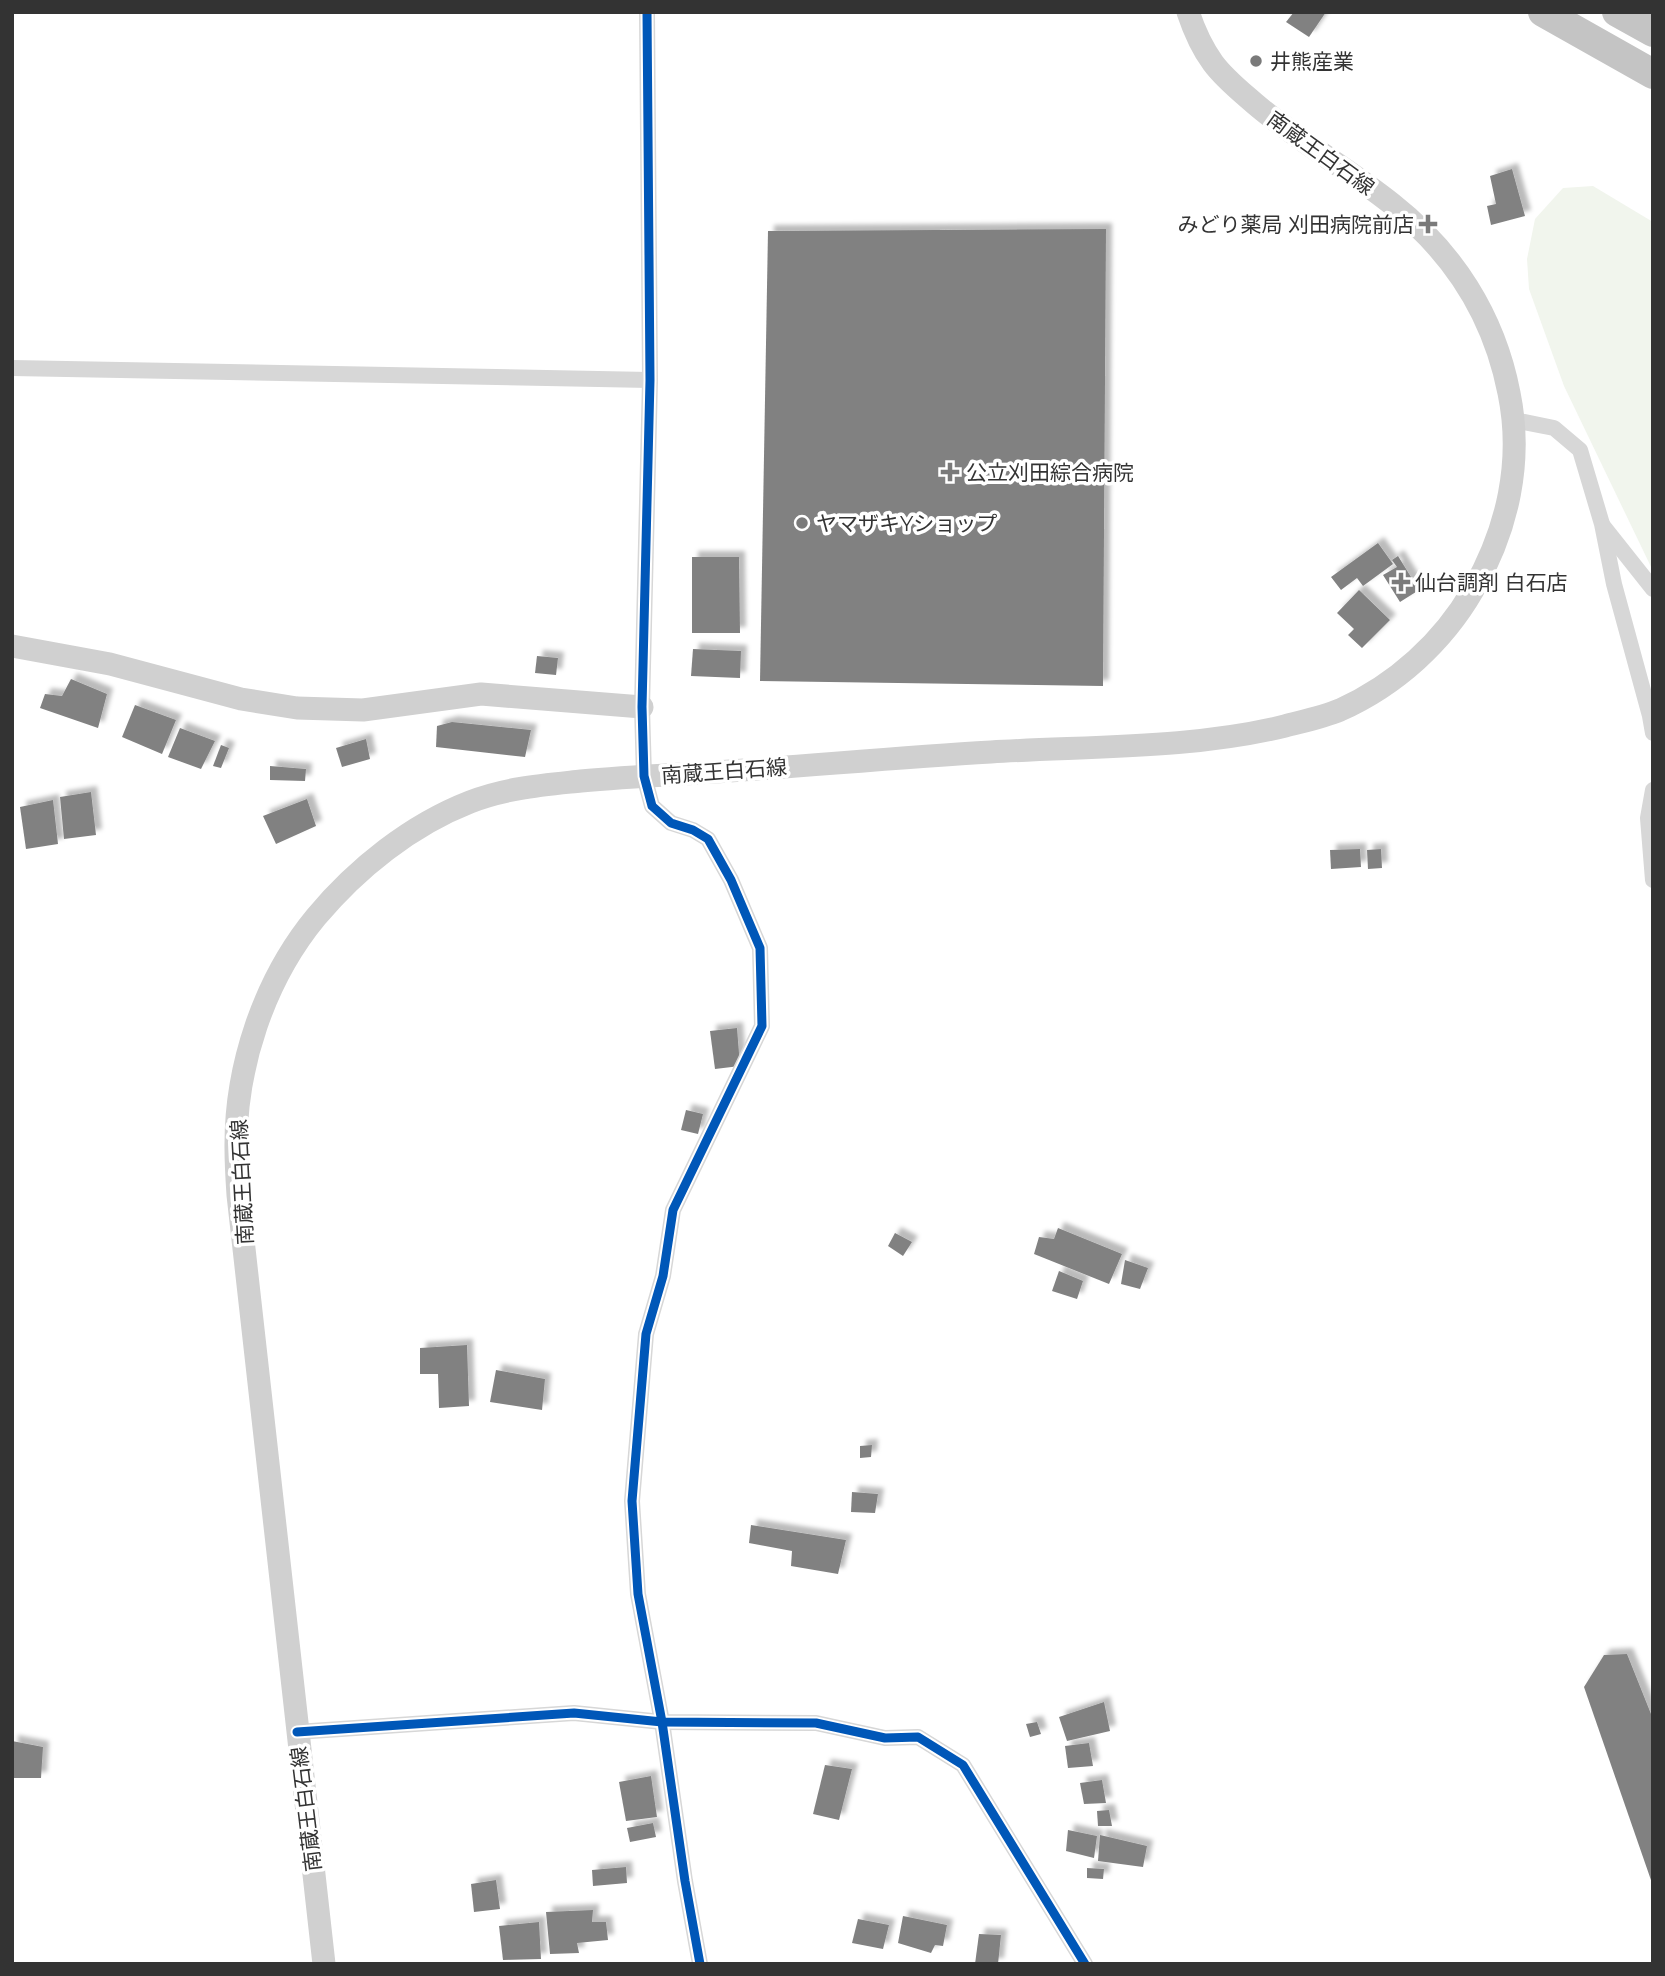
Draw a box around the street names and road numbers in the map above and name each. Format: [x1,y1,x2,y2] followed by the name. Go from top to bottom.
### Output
[1263,106,1379,200] street label: 南蔵王白石線
[660,754,788,788] street label: 南蔵王白石線
[226,1118,258,1246] street label: 南蔵王白石線
[286,1745,326,1873] street label: 南蔵王白石線

